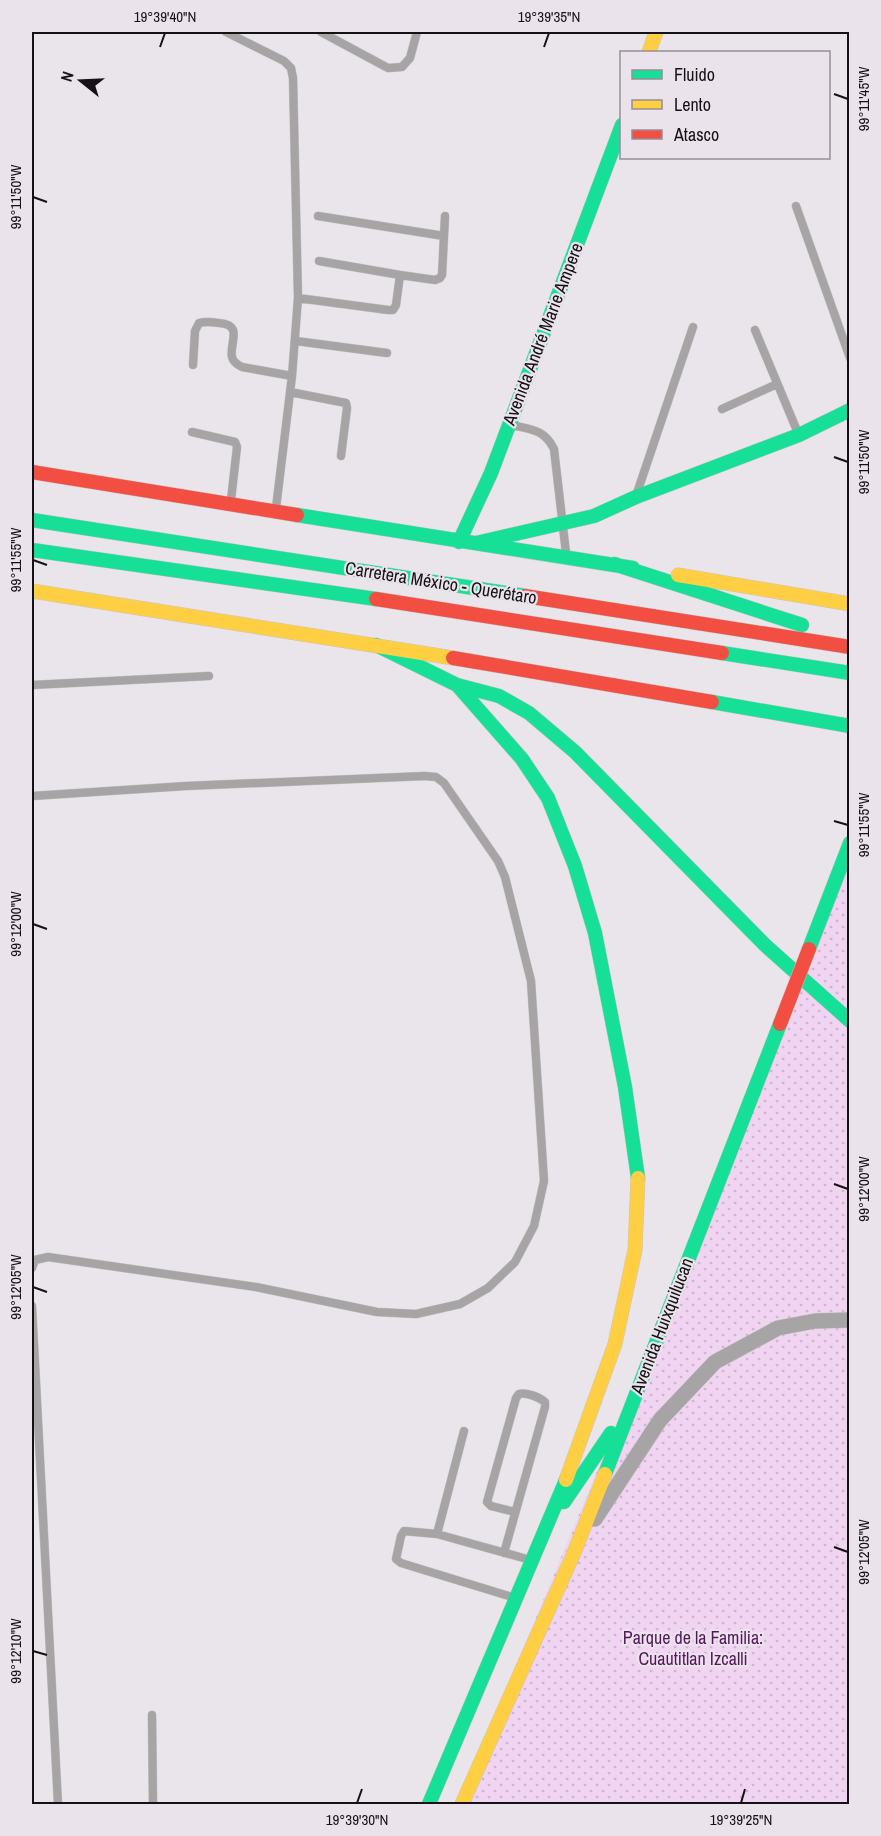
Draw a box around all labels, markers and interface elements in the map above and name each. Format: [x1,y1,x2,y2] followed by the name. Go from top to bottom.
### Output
[134,6,196,27] text: 19°39'40"N
[518,6,580,27] text: 19°39'35"N
[51,51,111,111] north arrow
[620,51,830,159] legend
[674,62,715,87] text: Fluido
[853,66,874,131] text: 99°11'45"W
[55,68,79,84] text: N
[674,92,711,117] text: Lento
[673,122,719,147] text: Atasco
[5,164,26,229] text: 99°11'50"W
[496,239,589,430] street label: Avenida André Marie Ampere
[853,429,874,494] text: 99°11'50"W
[5,527,26,592] text: 99°11'55"W
[344,555,539,610] street label: Carretera México - Querétaro
[853,792,874,857] text: 99°11'55"W
[5,891,26,957] text: 99°12'00"W
[853,1156,874,1222] text: 99°12'00"W
[5,1254,26,1320] text: 99°12'05"W
[624,1254,699,1399] street label: Avenida Huixquilucan
[853,1519,874,1585] text: 99°12'05"W
[5,1618,26,1684] text: 99°12'10"W
[623,1625,763,1671] park label: Parque de la Familia: Cuautitlan Izcalli
[326,1809,388,1830] text: 19°39'30"N
[710,1809,772,1830] text: 19°39'25"N

